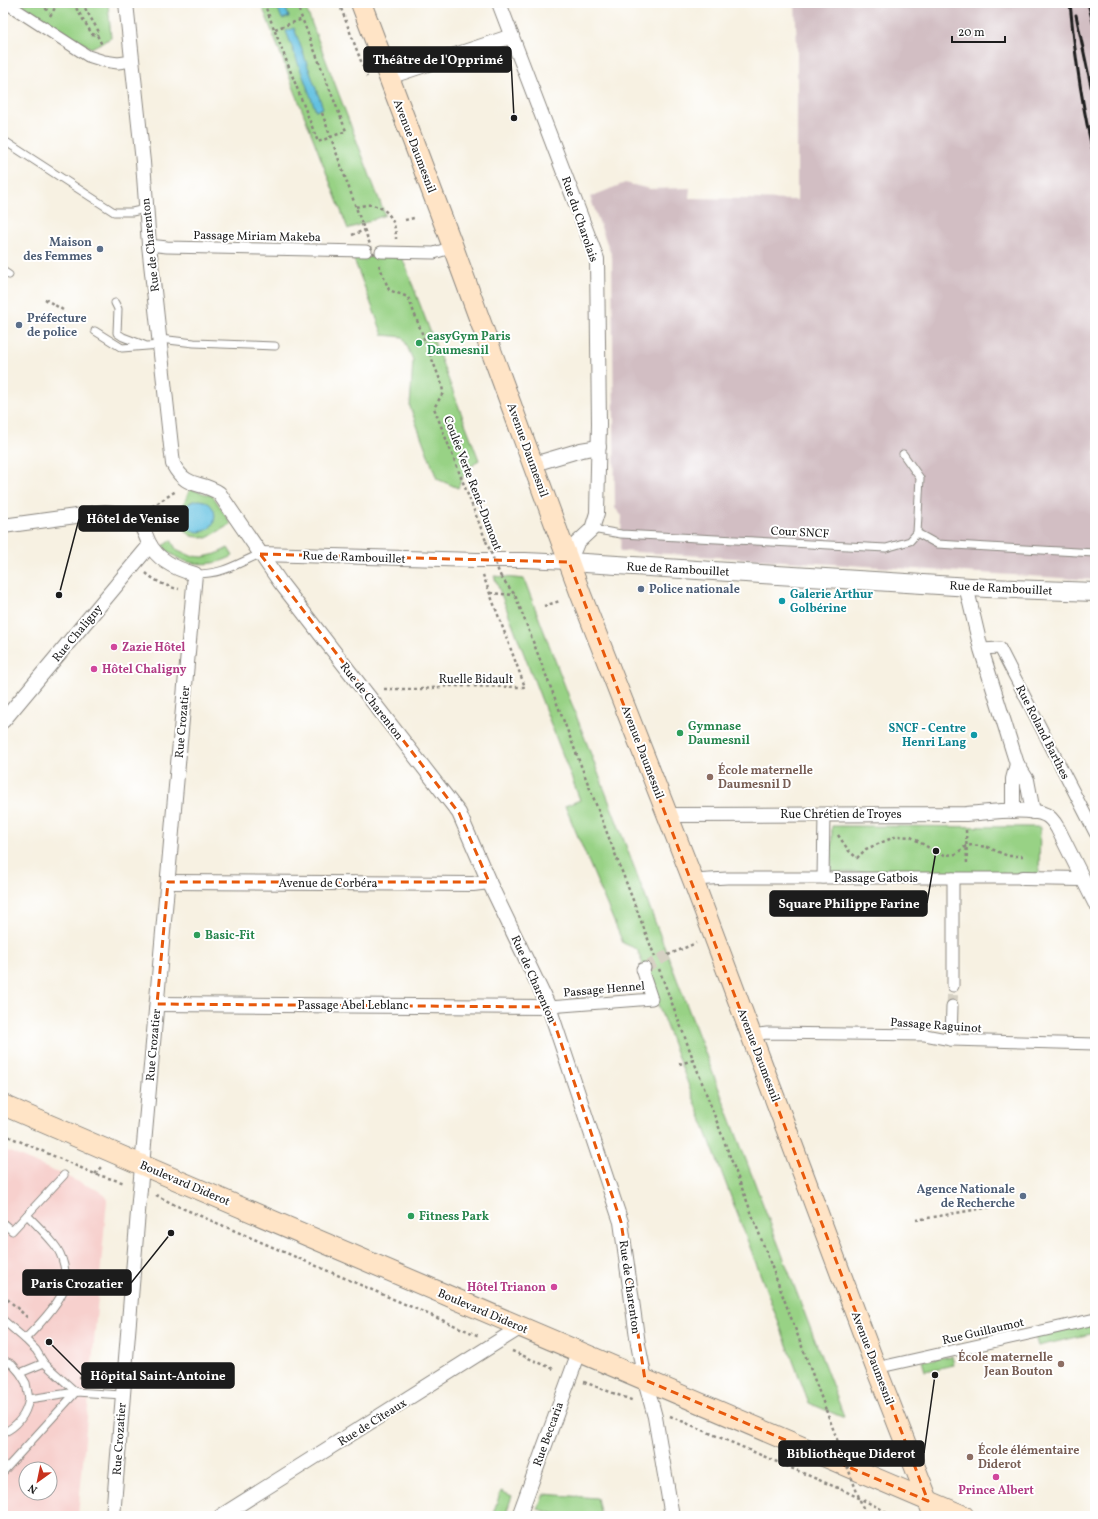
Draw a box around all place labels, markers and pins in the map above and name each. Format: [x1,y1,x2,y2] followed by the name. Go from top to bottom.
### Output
[364,47,511,72] callout: Théâtre de l'Opprimé
[23,235,92,265] place label: Maison des Femmes
[95,244,105,254] marker: Maison des Femmes
[27,311,87,341] place label: Préfecture de police
[14,320,24,330] marker: Préfecture de police
[427,329,511,359] place label: easyGym Paris Daumesnil
[414,338,424,348] marker: easyGym Paris Daumesnil
[79,506,188,531] callout: Hôtel de Venise
[649,582,740,598] place label: Police nationale
[636,584,646,594] marker: Police nationale
[790,587,873,617] place label: Galerie Arthur Golbérine
[777,596,787,606] marker: Galerie Arthur Golbérine
[122,640,185,656] place label: Zazie Hôtel
[109,642,119,652] marker: Zazie Hôtel
[102,662,187,678] place label: Hôtel Chaligny
[89,664,99,674] marker: Hôtel Chaligny
[688,719,750,749] place label: Gymnase Daumesnil
[889,721,966,751] place label: SNCF - Centre Henri Lang
[675,728,685,738] marker: Gymnase Daumesnil
[969,730,979,740] marker: SNCF - Centre Henri Lang
[718,762,813,793] place label: École maternelle Daumesnil D
[705,772,715,782] marker: École maternelle Daumesnil D
[770,891,927,916] callout: Square Philippe Farine
[205,928,255,944] place label: Basic-Fit
[192,930,202,940] marker: Basic-Fit
[917,1182,1015,1212] place label: Agence Nationale de Recherche
[1018,1191,1028,1201] marker: Agence Nationale de Recherche
[419,1209,490,1225] place label: Fitness Park
[406,1211,416,1221] marker: Fitness Park
[23,1270,131,1295] callout: Paris Crozatier
[467,1280,546,1296] place label: Hôtel Trianon
[549,1282,559,1292] marker: Hôtel Trianon
[958,1349,1053,1380] place label: École maternelle Jean Bouton
[1056,1359,1066,1369] marker: École maternelle Jean Bouton
[82,1363,234,1388] callout: Hôpital Saint-Antoine
[779,1441,924,1466] callout: Bibliothèque Diderot
[978,1442,1079,1473] place label: École élémentaire Diderot
[965,1452,975,1462] marker: École élémentaire Diderot
[991,1472,1001,1482] marker: Prince Albert
[958,1483,1034,1499] place label: Prince Albert

